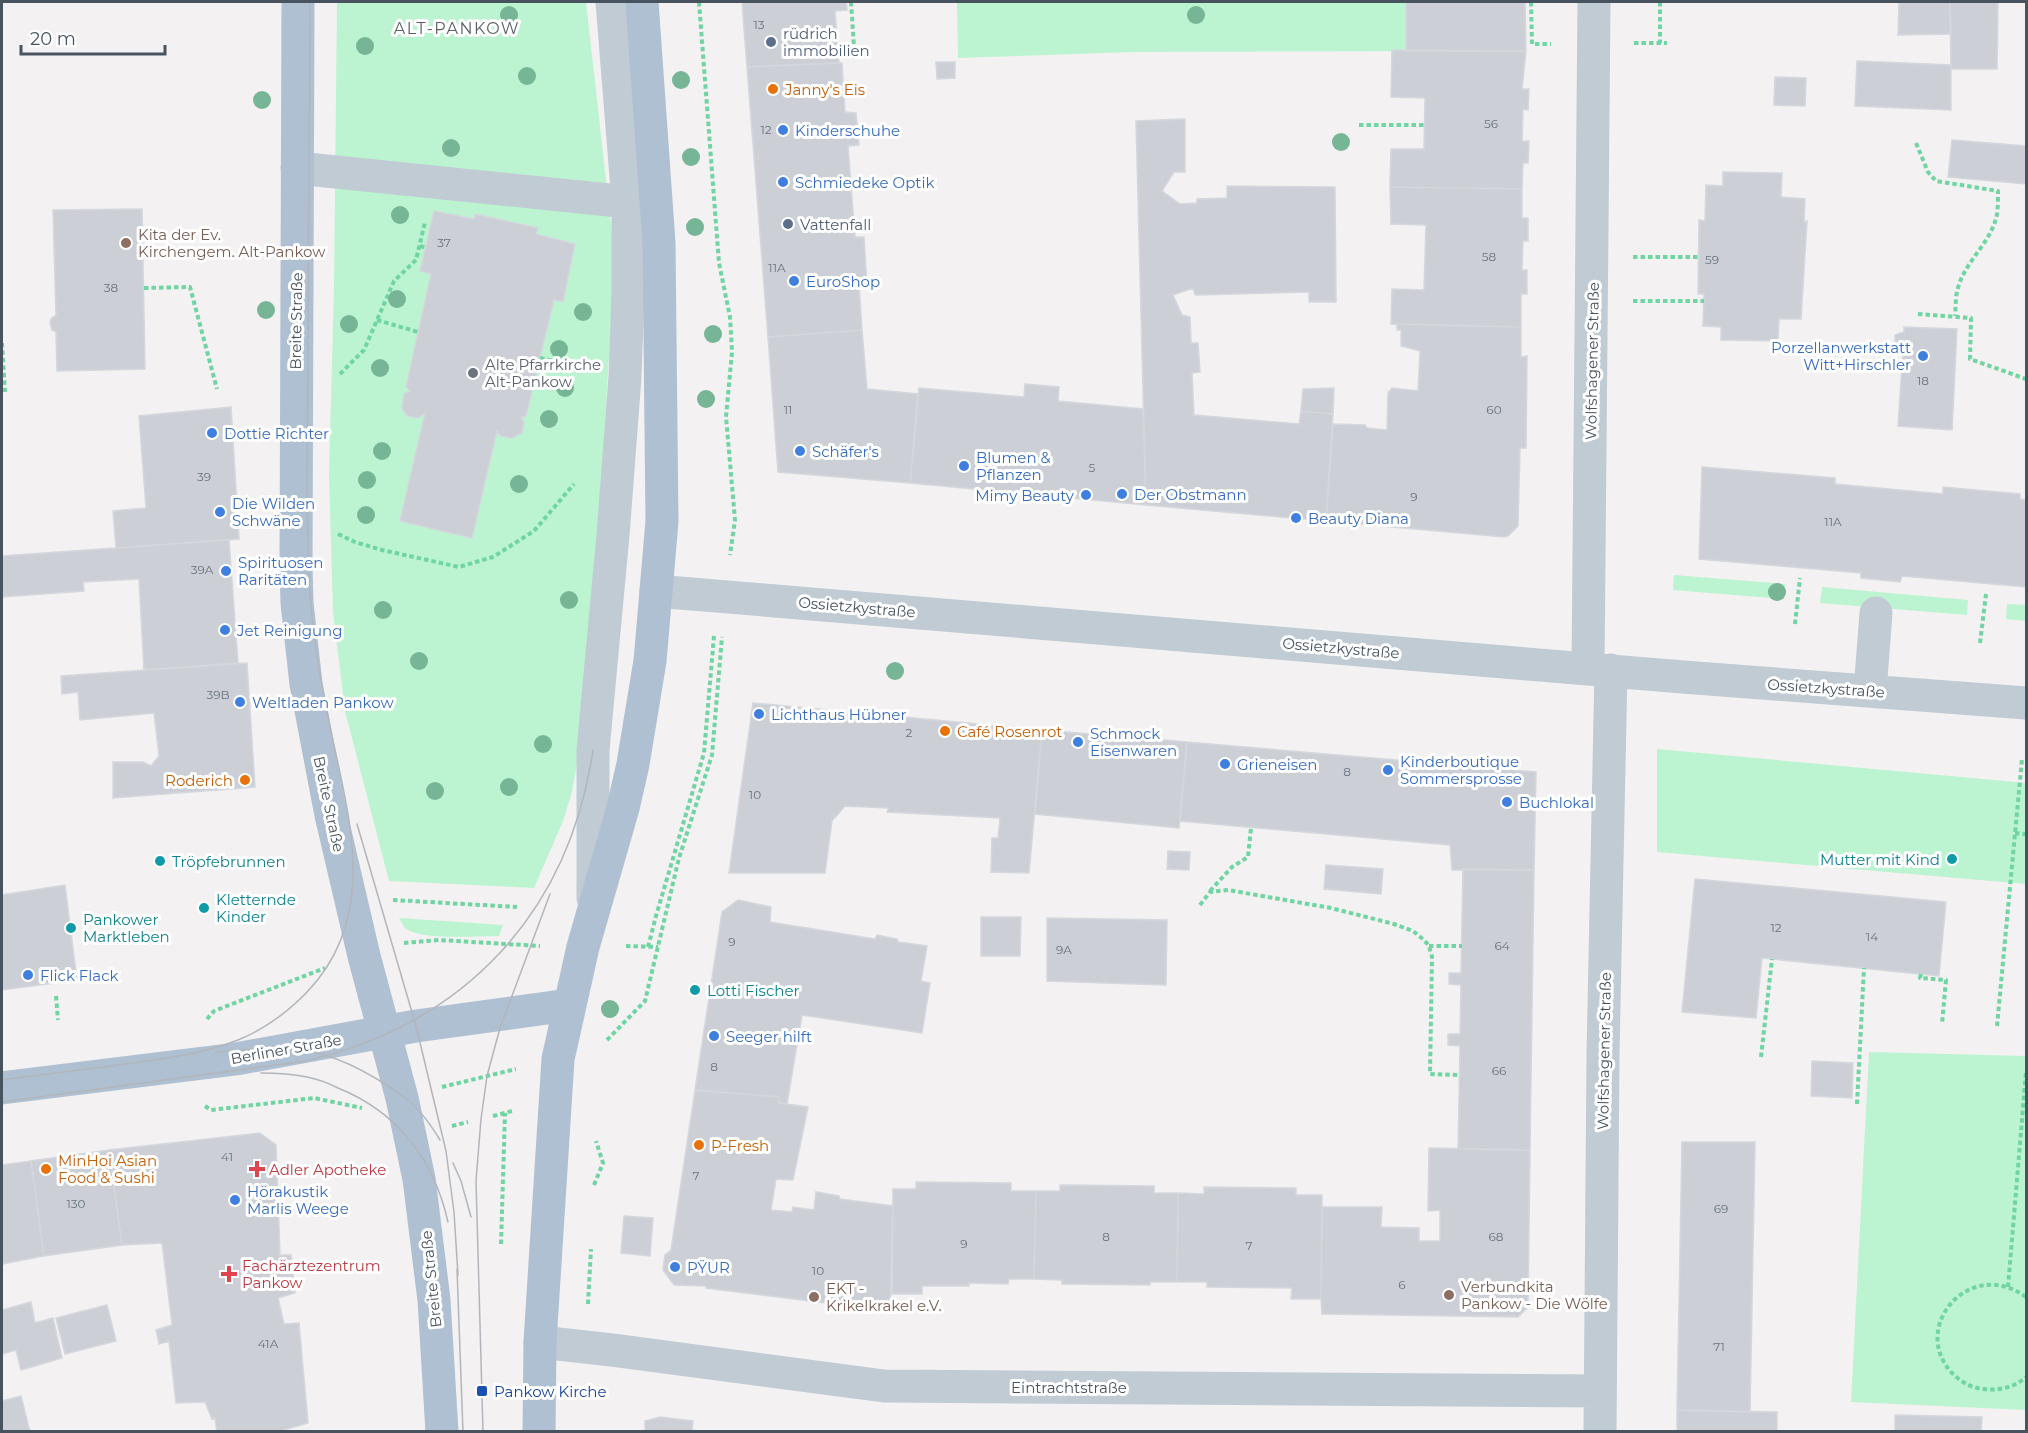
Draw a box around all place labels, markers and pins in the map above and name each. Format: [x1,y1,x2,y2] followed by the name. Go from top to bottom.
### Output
[783,24,870,60] place label: rüdrich immobilien
[764,35,778,49] marker: rüdrich immobilien
[784,80,865,99] place label: Janny's Eis
[766,82,780,96] marker: Janny's Eis
[795,121,900,140] place label: Kinderschuhe
[776,123,790,137] marker: Kinderschuhe
[795,173,934,192] place label: Schmiedeke Optik
[776,175,790,189] marker: Schmiedeke Optik
[800,215,871,234] place label: Vattenfall
[781,217,795,231] marker: Vattenfall
[138,225,326,261] place label: Kita der Ev. Kirchengem. Alt-Pankow
[119,236,133,250] marker: Kita der Ev. Kirchengem. Alt-Pankow
[806,272,880,291] place label: EuroShop
[787,274,801,288] marker: EuroShop
[1771,338,1911,374] place label: Porzellanwerkstatt Witt+Hirschler
[1916,349,1930,363] marker: Porzellanwerkstatt Witt+Hirschler
[485,355,601,391] place label: Alte Pfarrkirche Alt-Pankow
[466,366,480,380] marker: Alte Pfarrkirche Alt-Pankow
[224,424,329,443] place label: Dottie Richter
[205,426,219,440] marker: Dottie Richter
[812,442,879,461] place label: Schäfer's
[793,444,807,458] marker: Schäfer's
[976,448,1051,484] place label: Blumen & Pflanzen
[957,459,971,473] marker: Blumen & Pflanzen
[1134,485,1247,504] place label: Der Obstmann
[975,486,1075,505] place label: Mimy Beauty
[1115,487,1129,501] marker: Der Obstmann
[1079,488,1093,502] marker: Mimy Beauty
[232,494,315,530] place label: Die Wilden Schwäne
[213,505,227,519] marker: Die Wilden Schwäne
[1308,509,1409,528] place label: Beauty Diana
[1289,511,1303,525] marker: Beauty Diana
[238,553,323,589] place label: Spirituosen Raritäten
[219,564,233,578] marker: Spirituosen Raritäten
[236,621,342,640] place label: Jet Reinigung
[218,623,232,637] marker: Jet Reinigung
[252,693,394,712] place label: Weltladen Pankow
[233,695,247,709] marker: Weltladen Pankow
[771,705,906,724] place label: Lichthaus Hübner
[752,707,766,721] marker: Lichthaus Hübner
[957,722,1062,741] place label: Café Rosenrot
[938,724,952,738] marker: Café Rosenrot
[1090,724,1177,760] place label: Schmock Eisenwaren
[1071,735,1085,749] marker: Schmock Eisenwaren
[1400,752,1522,788] place label: Kinderboutique Sommersprosse
[1237,755,1317,774] place label: Grieneisen
[1218,757,1232,771] marker: Grieneisen
[1381,763,1395,777] marker: Kinderboutique Sommersprosse
[165,771,233,790] place label: Roderich
[238,773,252,787] marker: Roderich
[1519,793,1594,812] place label: Buchlokal
[1500,795,1514,809] marker: Buchlokal
[1820,850,1940,869] place label: Mutter mit Kind
[172,852,286,871] place label: Tröpfebrunnen
[1945,852,1959,866] marker: Mutter mit Kind
[153,854,167,868] marker: Tröpfebrunnen
[216,890,296,926] place label: Kletternde Kinder
[197,901,211,915] marker: Kletternde Kinder
[83,910,170,946] place label: Pankower Marktleben
[64,921,78,935] marker: Pankower Marktleben
[40,966,119,985] place label: Flick Flack
[21,968,35,982] marker: Flick Flack
[707,981,799,1000] place label: Lotti Fischer
[688,983,702,997] marker: Lotti Fischer
[726,1027,812,1046] place label: Seeger hilft
[707,1029,721,1043] marker: Seeger hilft
[711,1136,769,1155] place label: P-Fresh
[692,1138,706,1152] marker: P-Fresh
[58,1151,157,1187] place label: MinHoi Asian Food & Sushi
[269,1160,386,1179] place label: Adler Apotheke
[39,1162,53,1176] marker: MinHoi Asian Food & Sushi
[250,1162,264,1176] marker: Adler Apotheke
[247,1182,349,1218] place label: Hörakustik Marlis Weege
[228,1193,242,1207] marker: Hörakustik Marlis Weege
[242,1256,381,1292] place label: Fachärztezentrum Pankow
[687,1258,730,1277] place label: PŸUR
[668,1260,682,1274] marker: PŸUR
[220,1265,238,1283] marker: Fachärztezentrum Pankow
[1461,1277,1608,1313] place label: Verbundkita Pankow - Die Wölfe
[826,1279,942,1315] place label: EKT - Krikelkrakel e.V.
[1442,1288,1456,1302] marker: Verbundkita Pankow - Die Wölfe
[807,1290,821,1304] marker: EKT - Krikelkrakel e.V.
[494,1382,607,1401] place label: Pankow Kirche
[475,1384,489,1398] marker: Pankow Kirche

